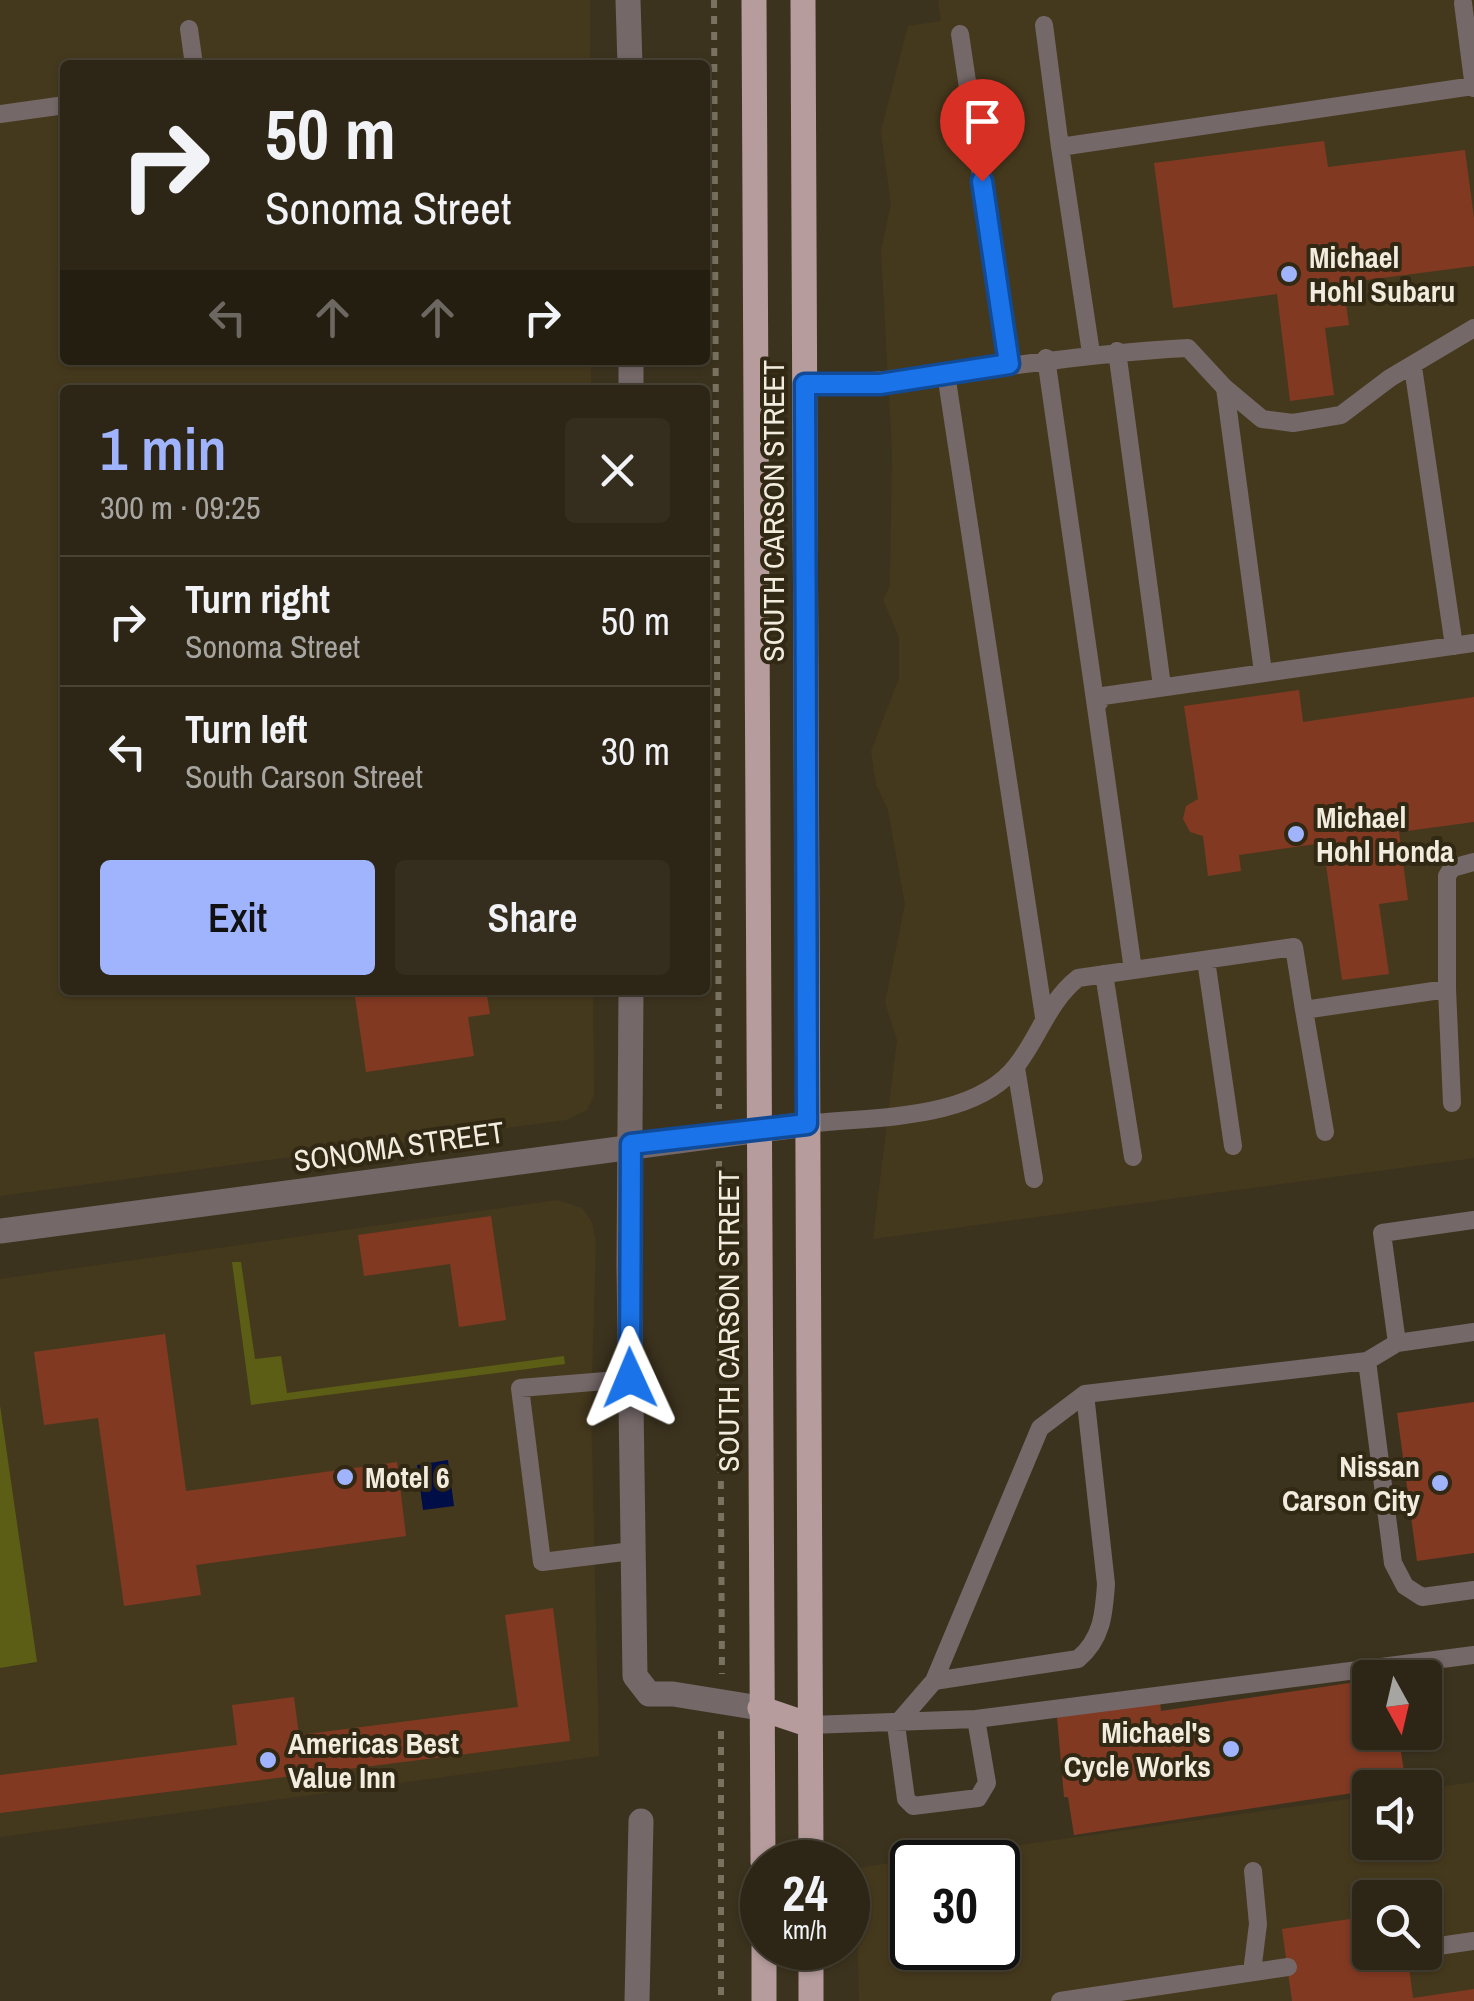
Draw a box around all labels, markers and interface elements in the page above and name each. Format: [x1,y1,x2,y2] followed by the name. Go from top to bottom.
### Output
[940,79,1025,182] pin
[265,87,396,181] text: 50 m
[955,94,1010,149] icon: arrive
[100,100,230,230] icon: right
[265,177,511,238] text: Sonoma Street
[1309,237,1455,311] place label: Michael Hohl Subaru
[1278,263,1300,285] marker: Michael Hohl Subaru
[200,290,255,345] icon: left
[305,290,360,345] icon: ahead
[410,290,465,345] icon: ahead
[515,290,570,345] icon: right
[753,360,793,662] street label: SOUTH CARSON STREET
[100,408,227,489] text: 1 min
[565,418,670,523] button: close
[100,486,260,529] text: 300 m · 09:25
[185,574,330,625] text: Turn right
[100,594,155,649] icon: right
[601,596,670,647] text: 50 m
[185,625,360,668] text: Sonoma Street
[185,704,307,755] text: Turn left
[100,724,155,779] icon: left
[601,726,670,777] text: 30 m
[185,755,423,798] text: South Carson Street
[1316,797,1454,871] place label: Michael Hohl Honda
[1285,823,1307,845] marker: Michael Hohl Honda
[100,860,375,975] button: Exit
[395,860,670,975] button: Share
[291,1111,507,1181] street label: SONOMA STREET
[708,1170,748,1472] street label: SOUTH CARSON STREET
[578,1326,682,1430] position arrow
[1282,1446,1420,1520] place label: Nissan Carson City
[365,1457,450,1497] place label: Motel 6
[334,1466,356,1488] marker: Motel 6
[1429,1472,1451,1494] marker: Nissan Carson City
[1352,1660,1442,1750] north arrow
[1352,1660,1442,1970] map controls
[1064,1712,1211,1786] place label: Michael's Cycle Works
[288,1723,459,1797] place label: Americas Best Value Inn
[1220,1738,1242,1760] marker: Michael's Cycle Works
[257,1749,279,1771] marker: Americas Best Value Inn
[1352,1770,1442,1860] button: sound
[890,1840,1020,1970] speed limit sign: 30
[782,1859,828,1927] text: 24
[1352,1880,1442,1970] button: search
[783,1913,827,1947] text: km/h

